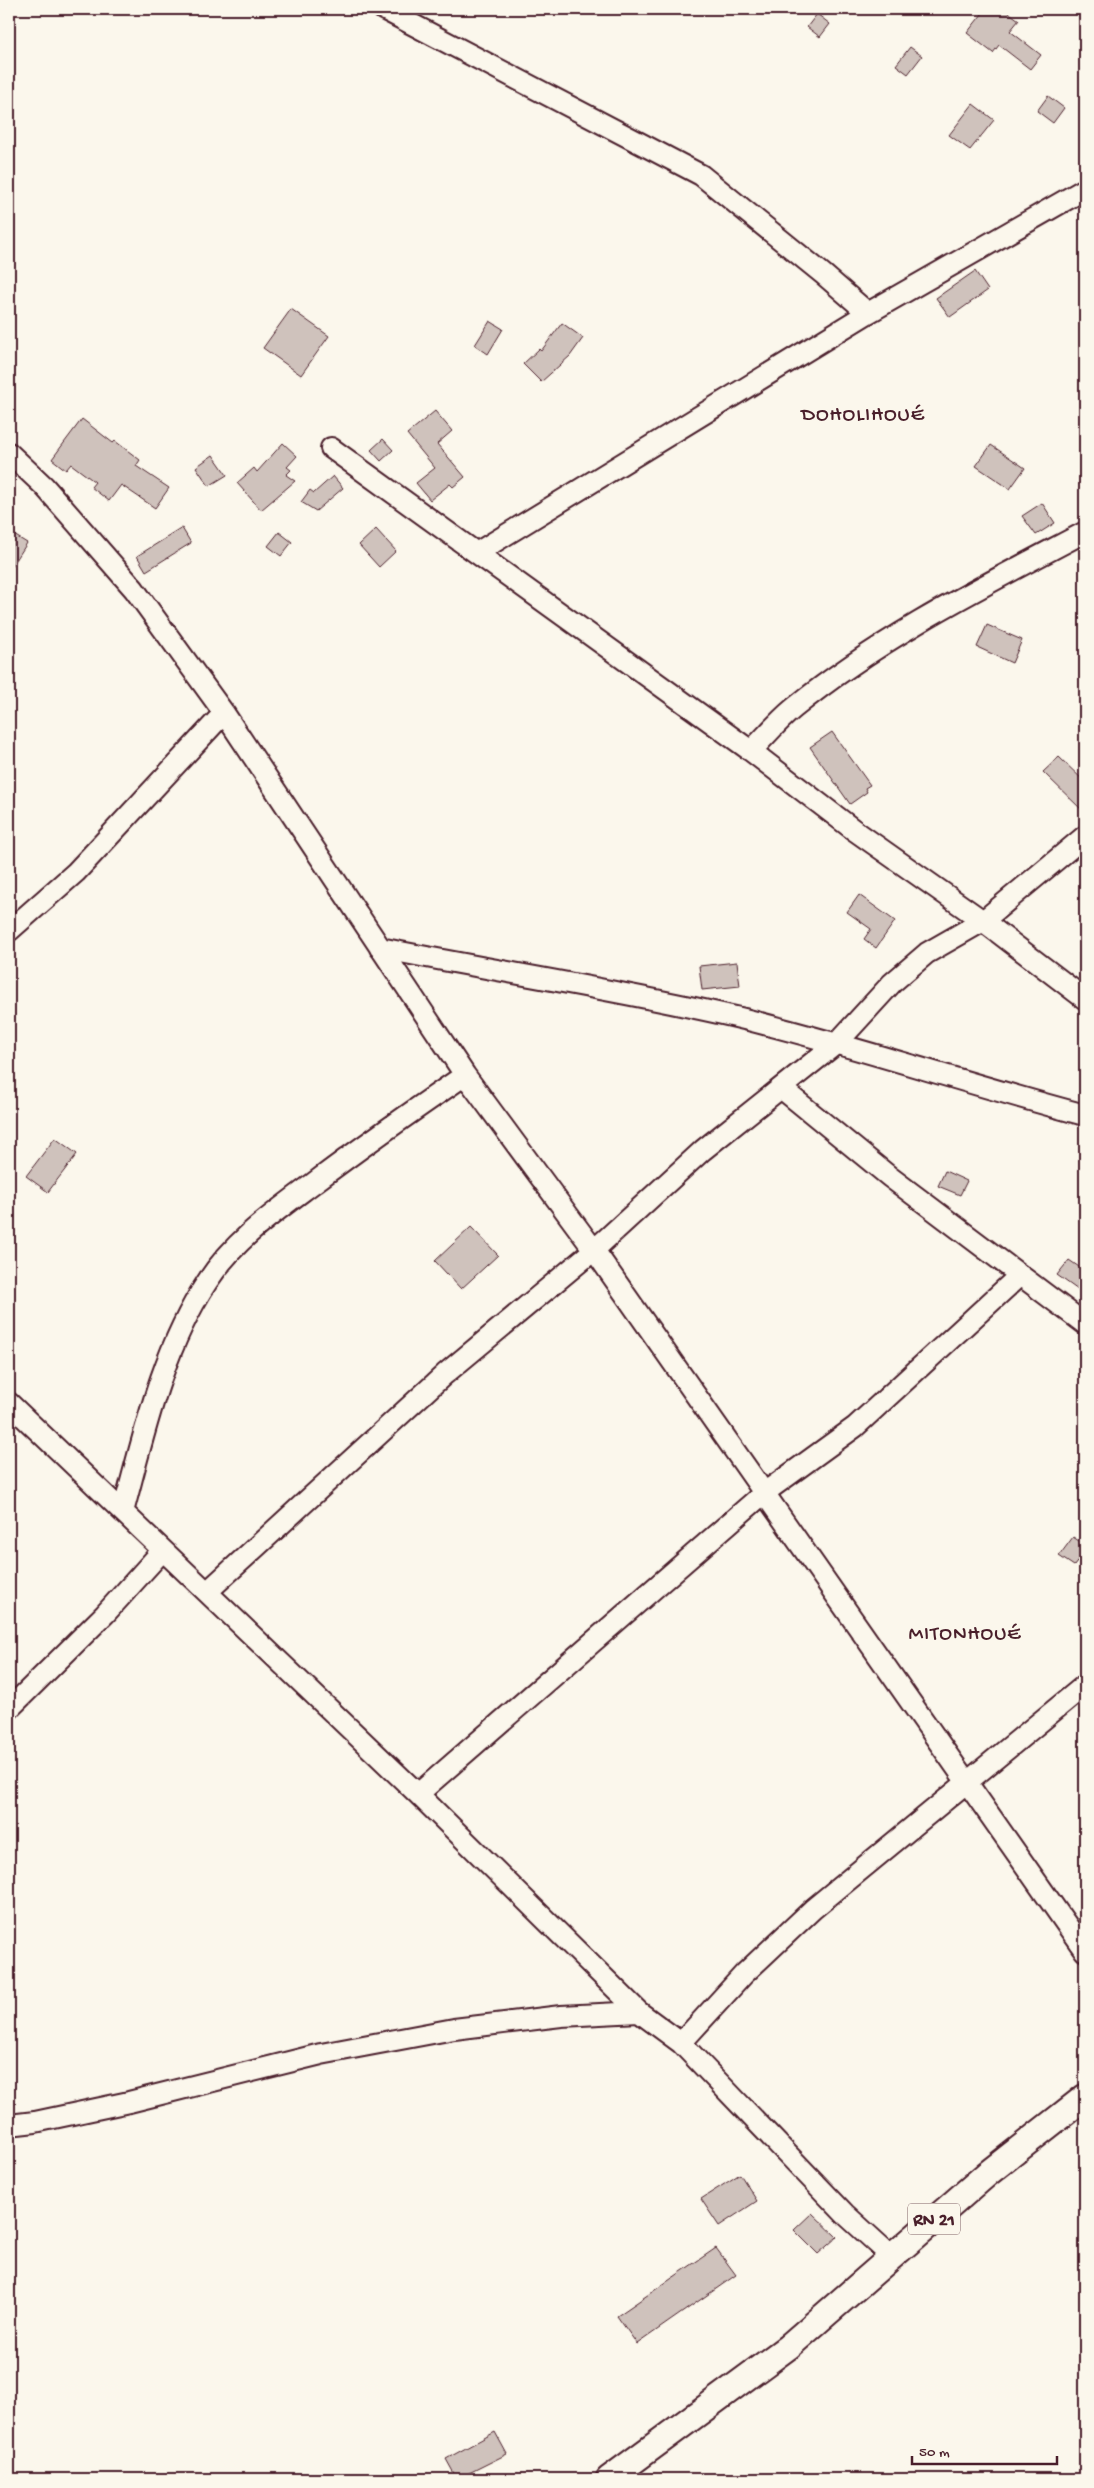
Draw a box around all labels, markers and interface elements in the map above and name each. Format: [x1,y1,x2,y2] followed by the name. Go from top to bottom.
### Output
[799,404,925,429] district label: DOHOLIHOUÉ
[909,1623,1021,1648] district label: MITONHOUÉ
[908,2204,960,2234] road number: RN 21
[912,2433,1056,2465] scale bar
[919,2444,950,2462] text: 50 m

